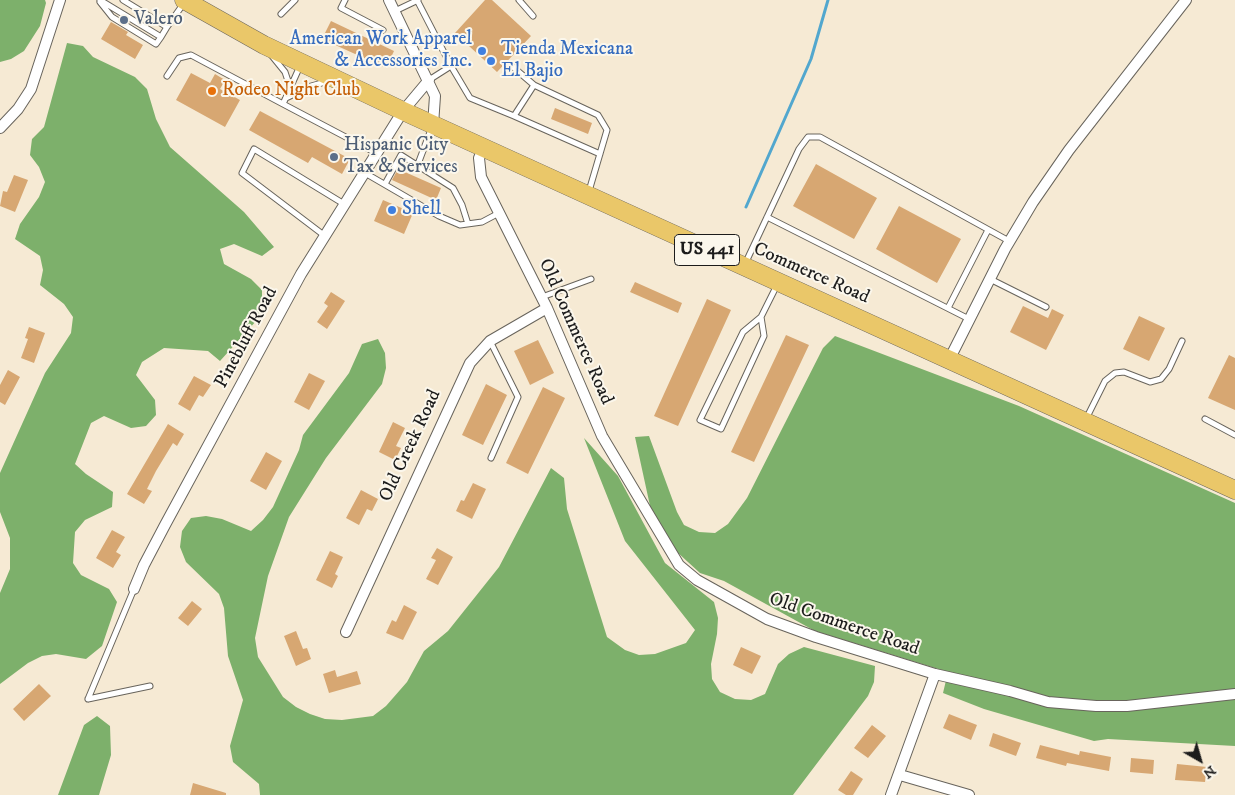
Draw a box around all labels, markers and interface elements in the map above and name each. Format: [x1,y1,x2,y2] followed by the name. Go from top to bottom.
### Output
[134,9,183,31] place label: Valero
[118,14,130,26] marker: Valero
[290,29,472,73] place label: American Work Apparel & Accessories Inc.
[501,39,633,83] place label: Tienda Mexicana El Bajio
[476,45,488,57] marker: American Work Apparel & Accessories Inc.
[485,55,497,67] marker: Tienda Mexicana El Bajio
[222,80,360,102] place label: Rodeo Night Club
[206,85,218,97] marker: Rodeo Night Club
[344,135,458,179] place label: Hispanic City Tax & Services
[328,151,340,163] marker: Hispanic City Tax & Services
[402,199,441,221] place label: Shell
[386,204,398,216] marker: Shell
[674,234,740,266] road number: US 441
[749,238,873,310] street label: Commerce Road
[533,256,617,408] street label: Old Commerce Road
[211,284,283,392] street label: Pinebluff Road
[375,386,447,506] street label: Old Creek Road
[766,589,922,661] street label: Old Commerce Road
[1175,735,1225,785] north arrow
[1199,761,1219,782] text: N

